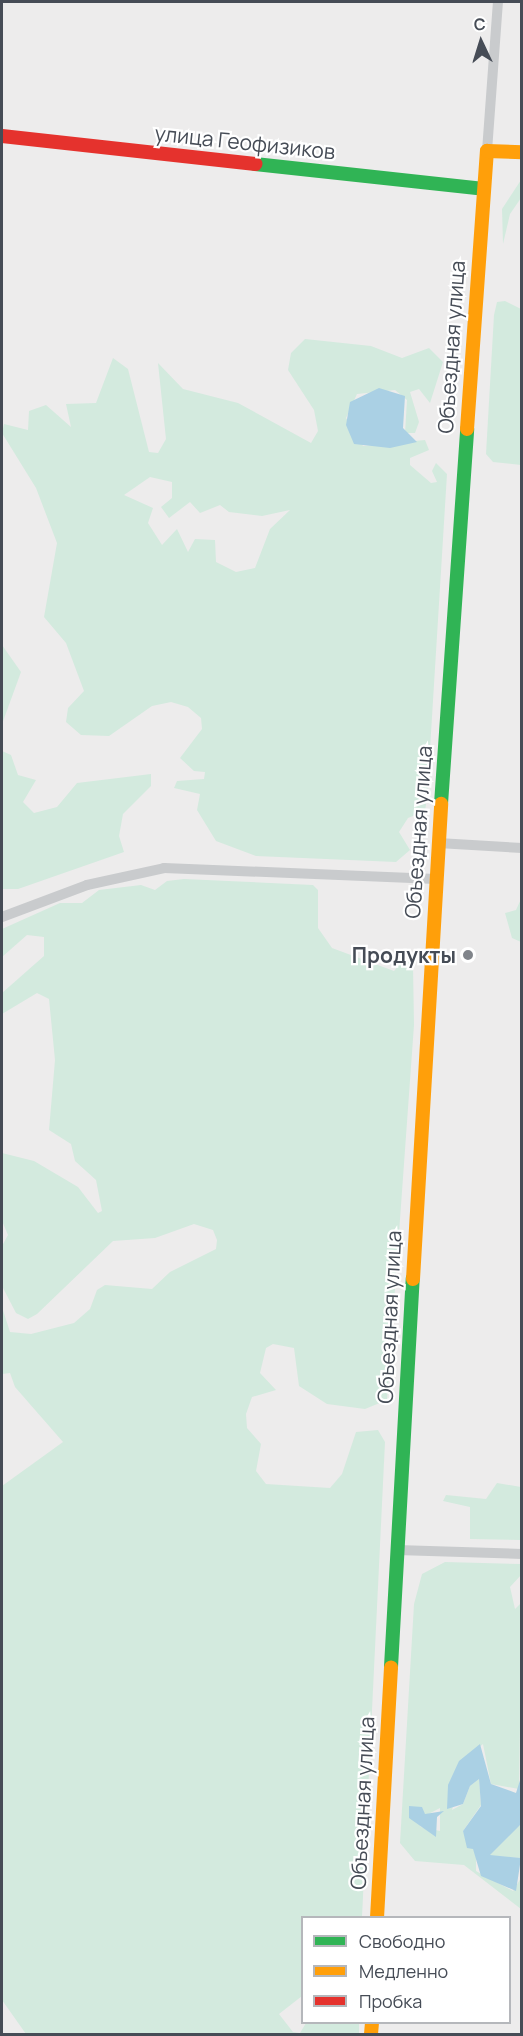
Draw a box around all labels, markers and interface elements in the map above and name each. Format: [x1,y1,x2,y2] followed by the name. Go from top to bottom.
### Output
[451,12,511,72] north arrow
[473,13,486,35] text: С
[153,120,337,164] street label: улица Геофизиков
[432,260,470,434] street label: Объездная улица
[399,745,437,919] street label: Объездная улица
[352,942,456,968] place label: Продукты
[461,948,475,962] marker: Продукты
[372,1230,406,1404] street label: Объездная улица
[345,1716,379,1890] street label: Объездная улица
[301,1916,511,2024] legend
[359,1929,445,1953] text: Свободно
[359,1959,448,1983] text: Медленно
[359,1989,422,2013] text: Пробка

